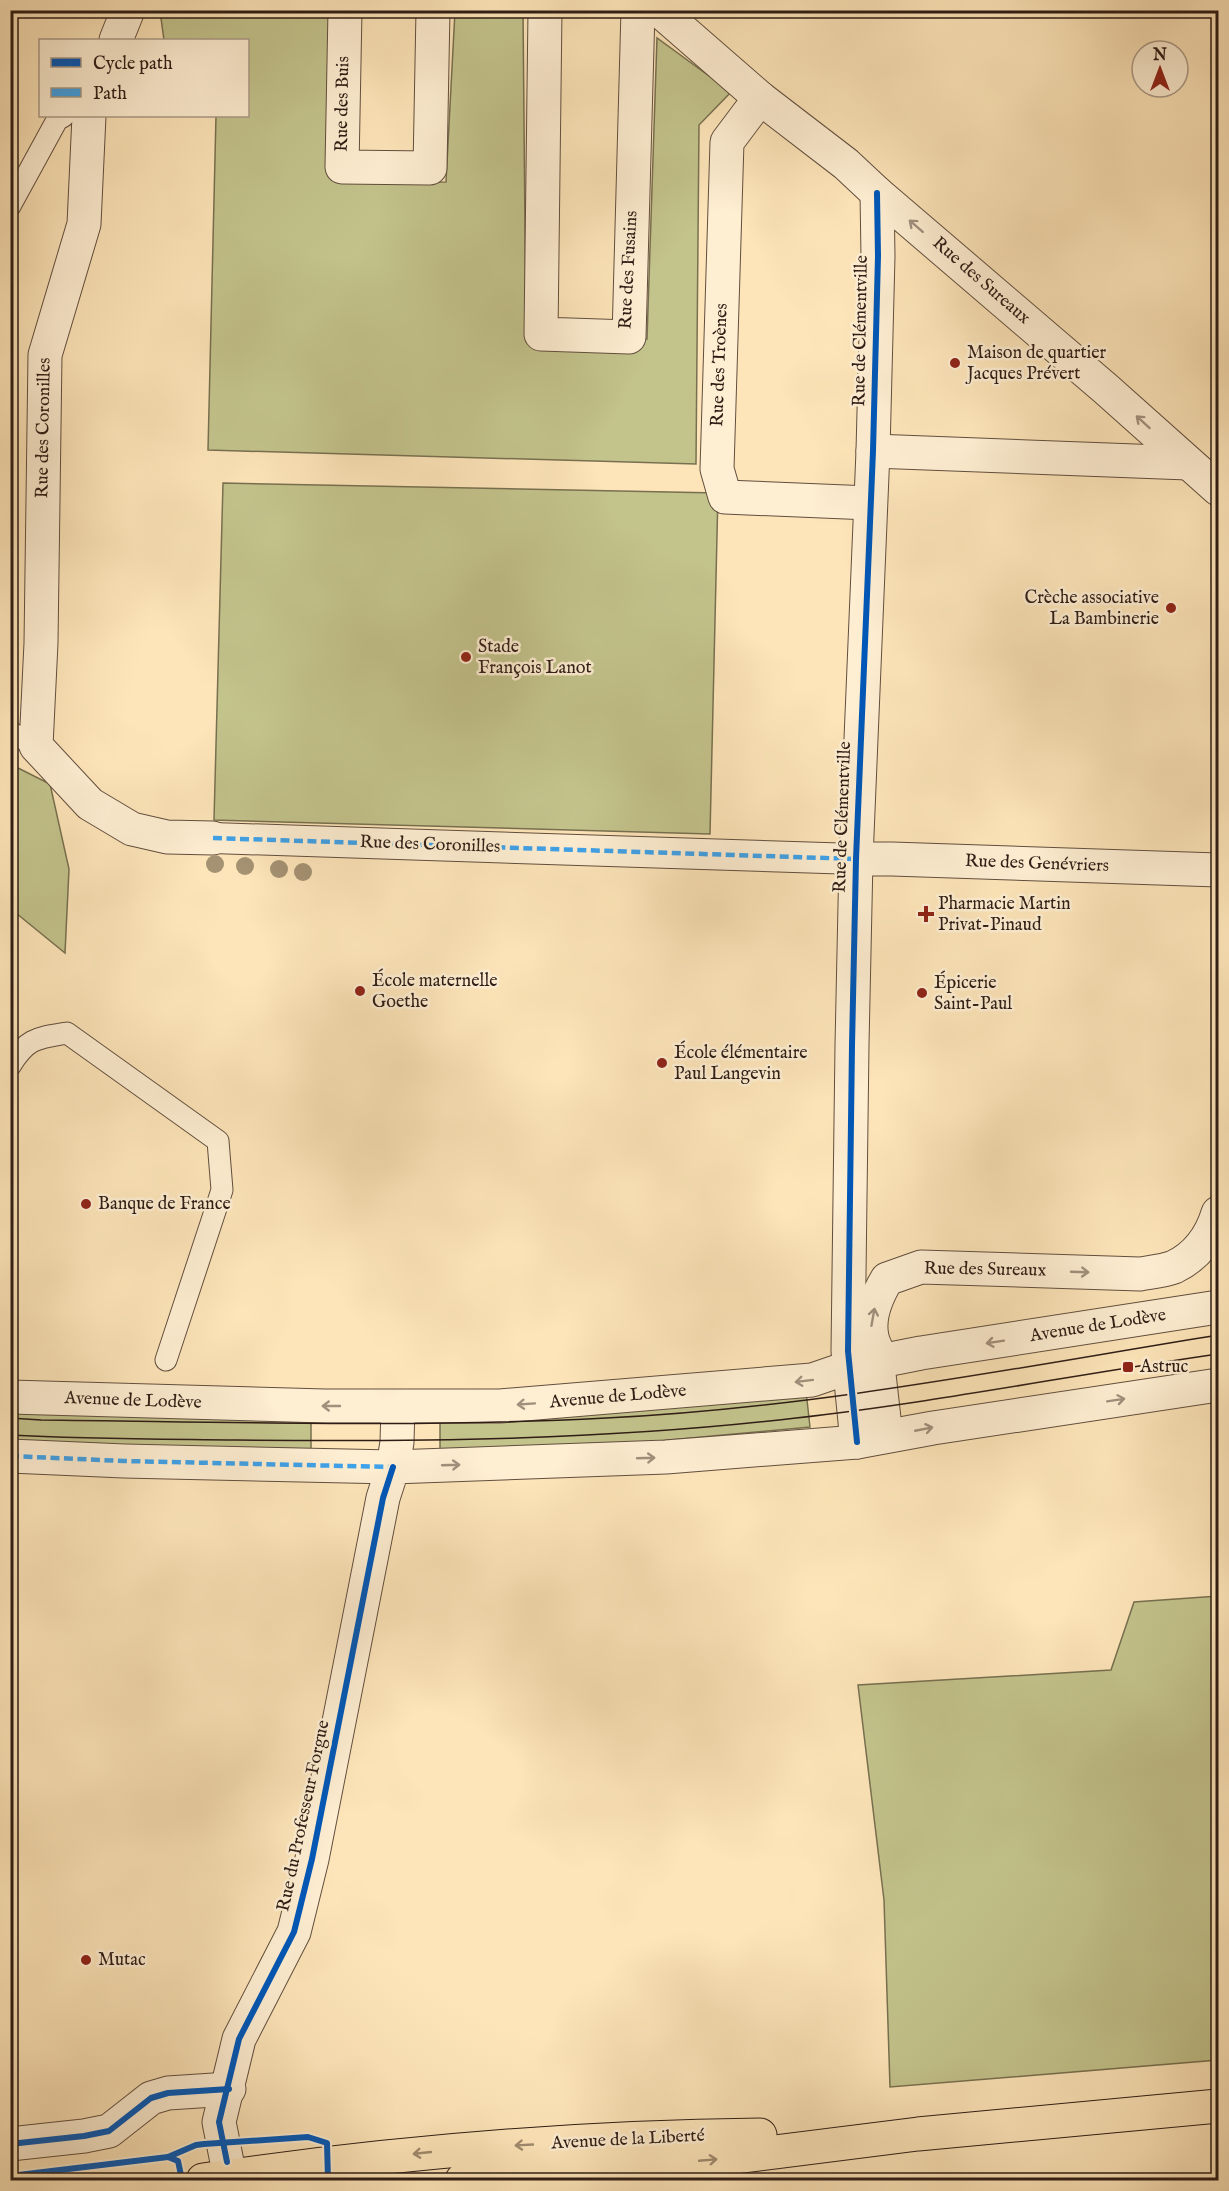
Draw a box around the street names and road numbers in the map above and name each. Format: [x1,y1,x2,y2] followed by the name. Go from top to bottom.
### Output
[331,56,355,152] street label: Rue des Buis
[614,210,644,330] street label: Rue des Fusains
[927,232,1035,330] street label: Rue des Sureaux
[848,255,874,407] street label: Rue de Clémentville
[706,303,734,427] street label: Rue des Troènes
[31,357,57,499] street label: Rue des Coronilles
[829,741,857,893] street label: Rue de Clémentville
[359,831,501,859] street label: Rue des Coronilles
[965,850,1109,878] street label: Rue des Genévriers
[924,1257,1047,1283] street label: Rue des Sureaux
[1027,1304,1168,1348] street label: Avenue de Lodève
[548,1380,687,1415] street label: Avenue de Lodève
[63,1387,202,1415] street label: Avenue de Lodève
[272,1718,336,1914] street label: Rue du Professeur Forgue
[550,2124,705,2156] street label: Avenue de la Liberté

